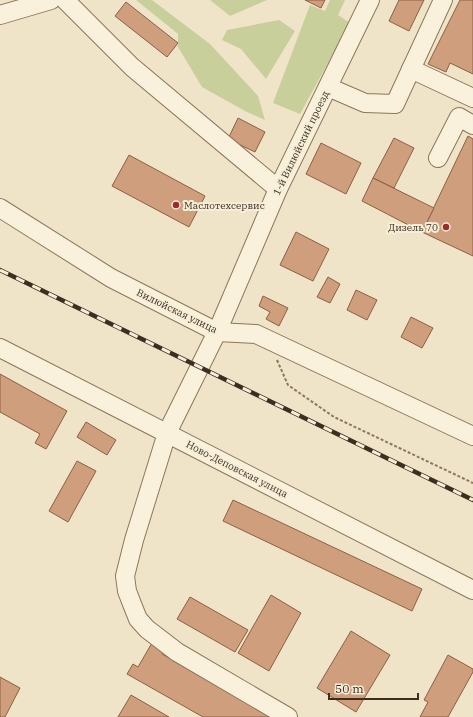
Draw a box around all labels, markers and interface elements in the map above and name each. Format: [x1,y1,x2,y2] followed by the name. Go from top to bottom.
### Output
[270,89,332,197] street label: 1-й Вилюйский проезд
[184,199,265,212] place label: Маслотехсервис
[171,200,181,210] marker: Маслотехсервис
[388,221,438,234] place label: Дизель 70
[441,222,451,232] marker: Дизель 70
[134,286,220,336] street label: Вилюйская улица
[184,438,291,501] street label: Ново-Деповская улица
[329,675,418,701] scale bar
[335,681,364,696] text: 50 m

